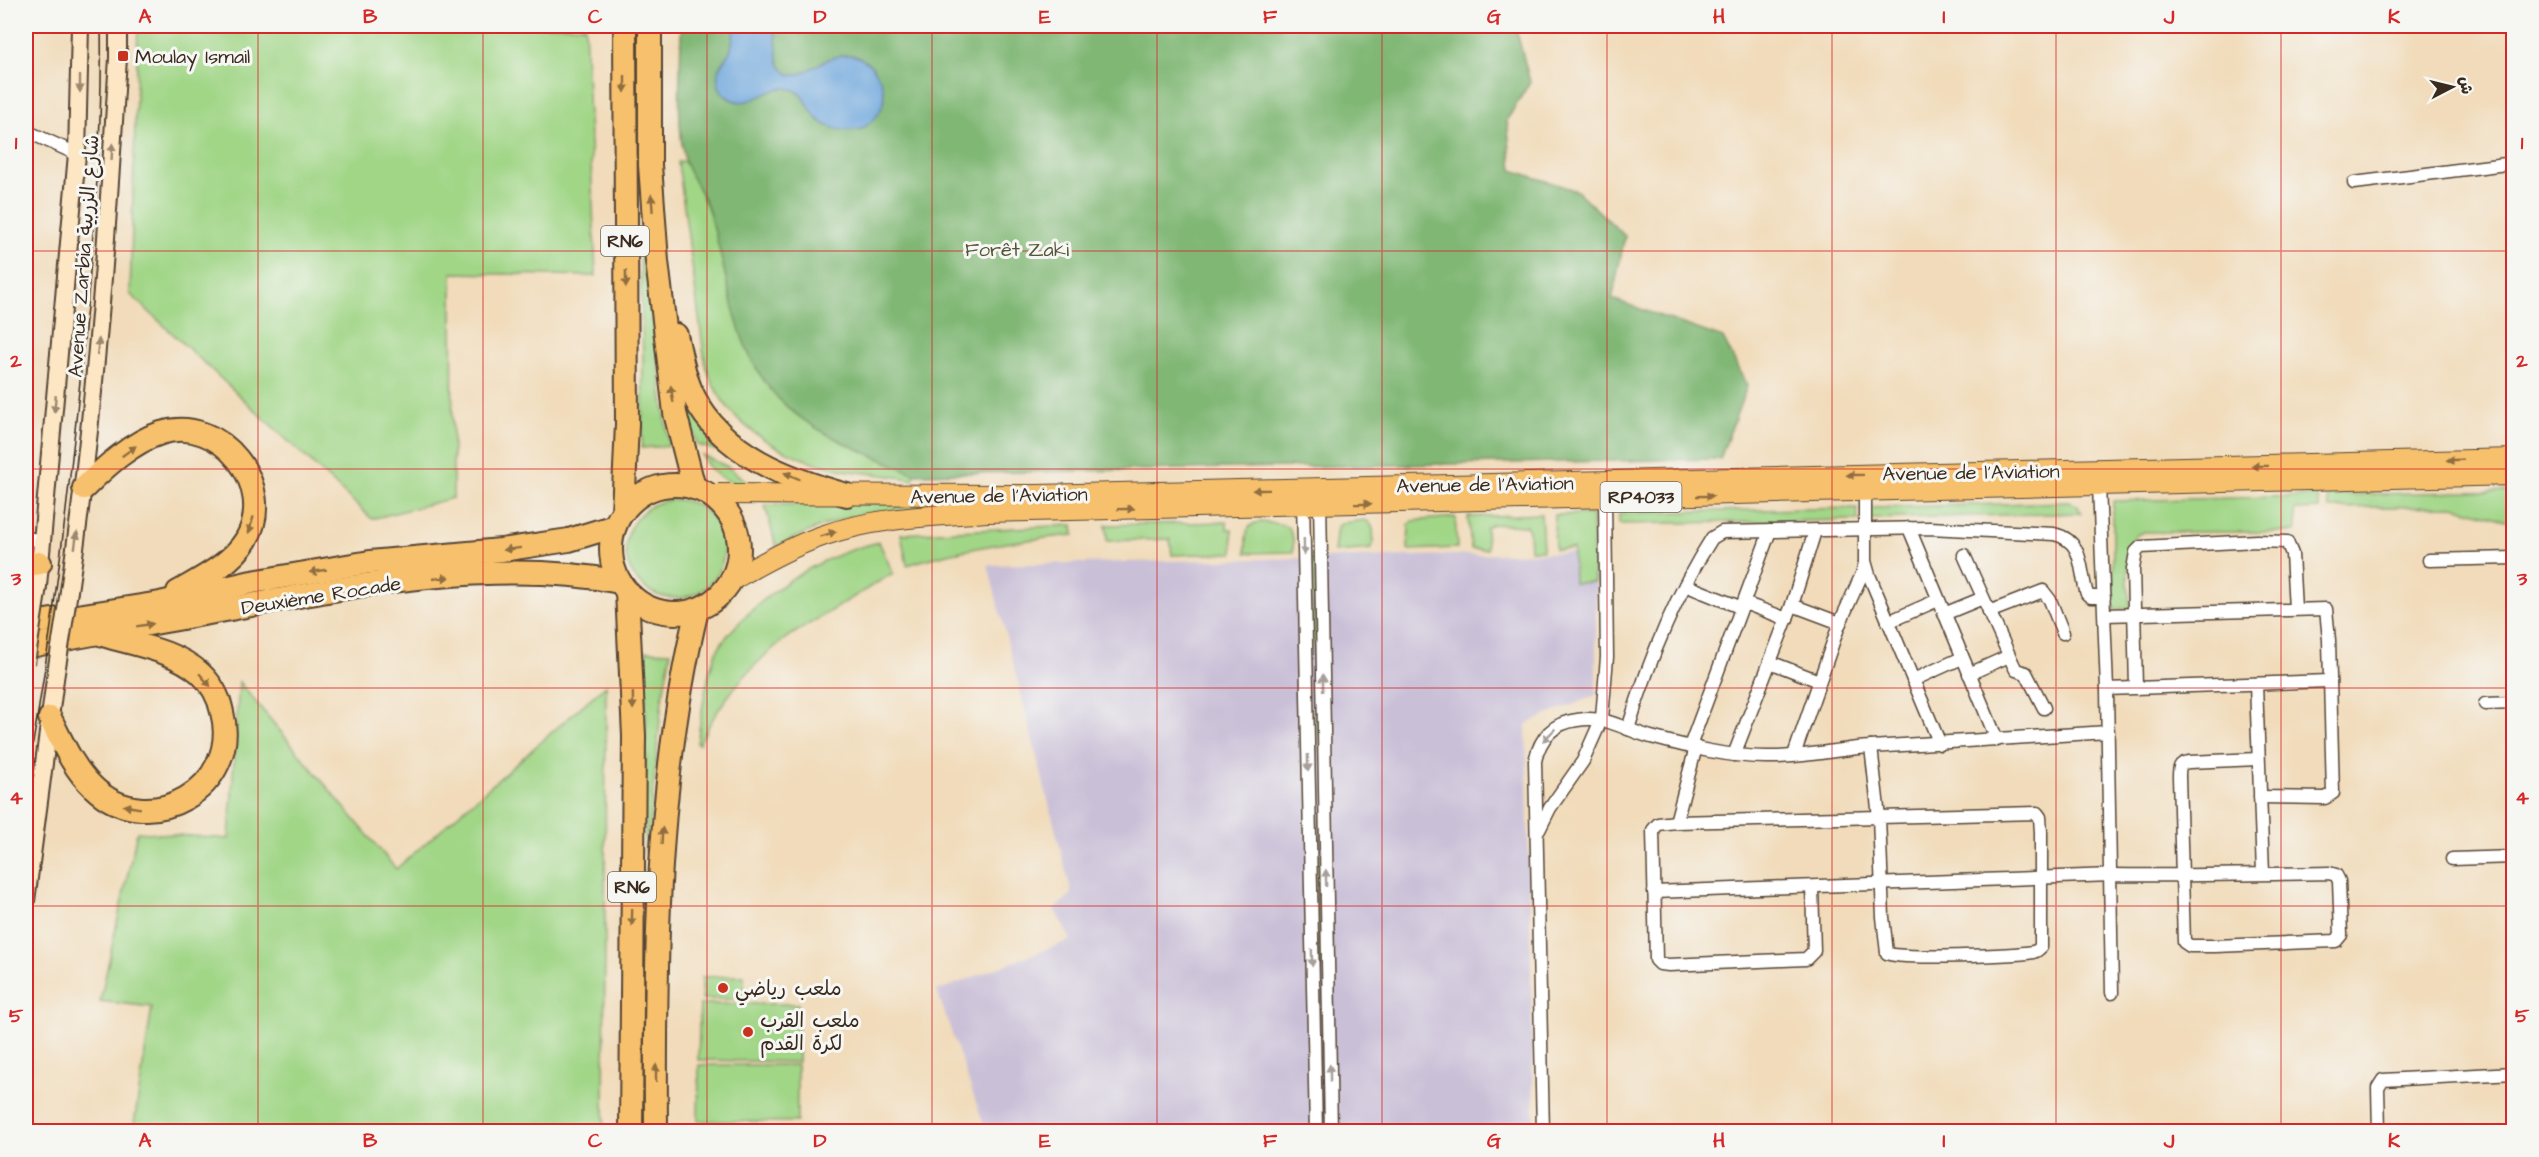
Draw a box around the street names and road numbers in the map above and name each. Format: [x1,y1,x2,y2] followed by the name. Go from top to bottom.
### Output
[62,134,106,378] street label: Avenue Zarbia شارع الزربية
[601,226,649,256] road number: RN6
[1882,457,2060,489] street label: Avenue de l'Aviation
[1396,469,1574,501] street label: Avenue de l'Aviation
[910,480,1088,512] street label: Avenue de l'Aviation
[1600,482,1682,512] road number: RP4033
[239,570,403,622] street label: Deuxième Rocade
[608,872,656,902] road number: RN6

